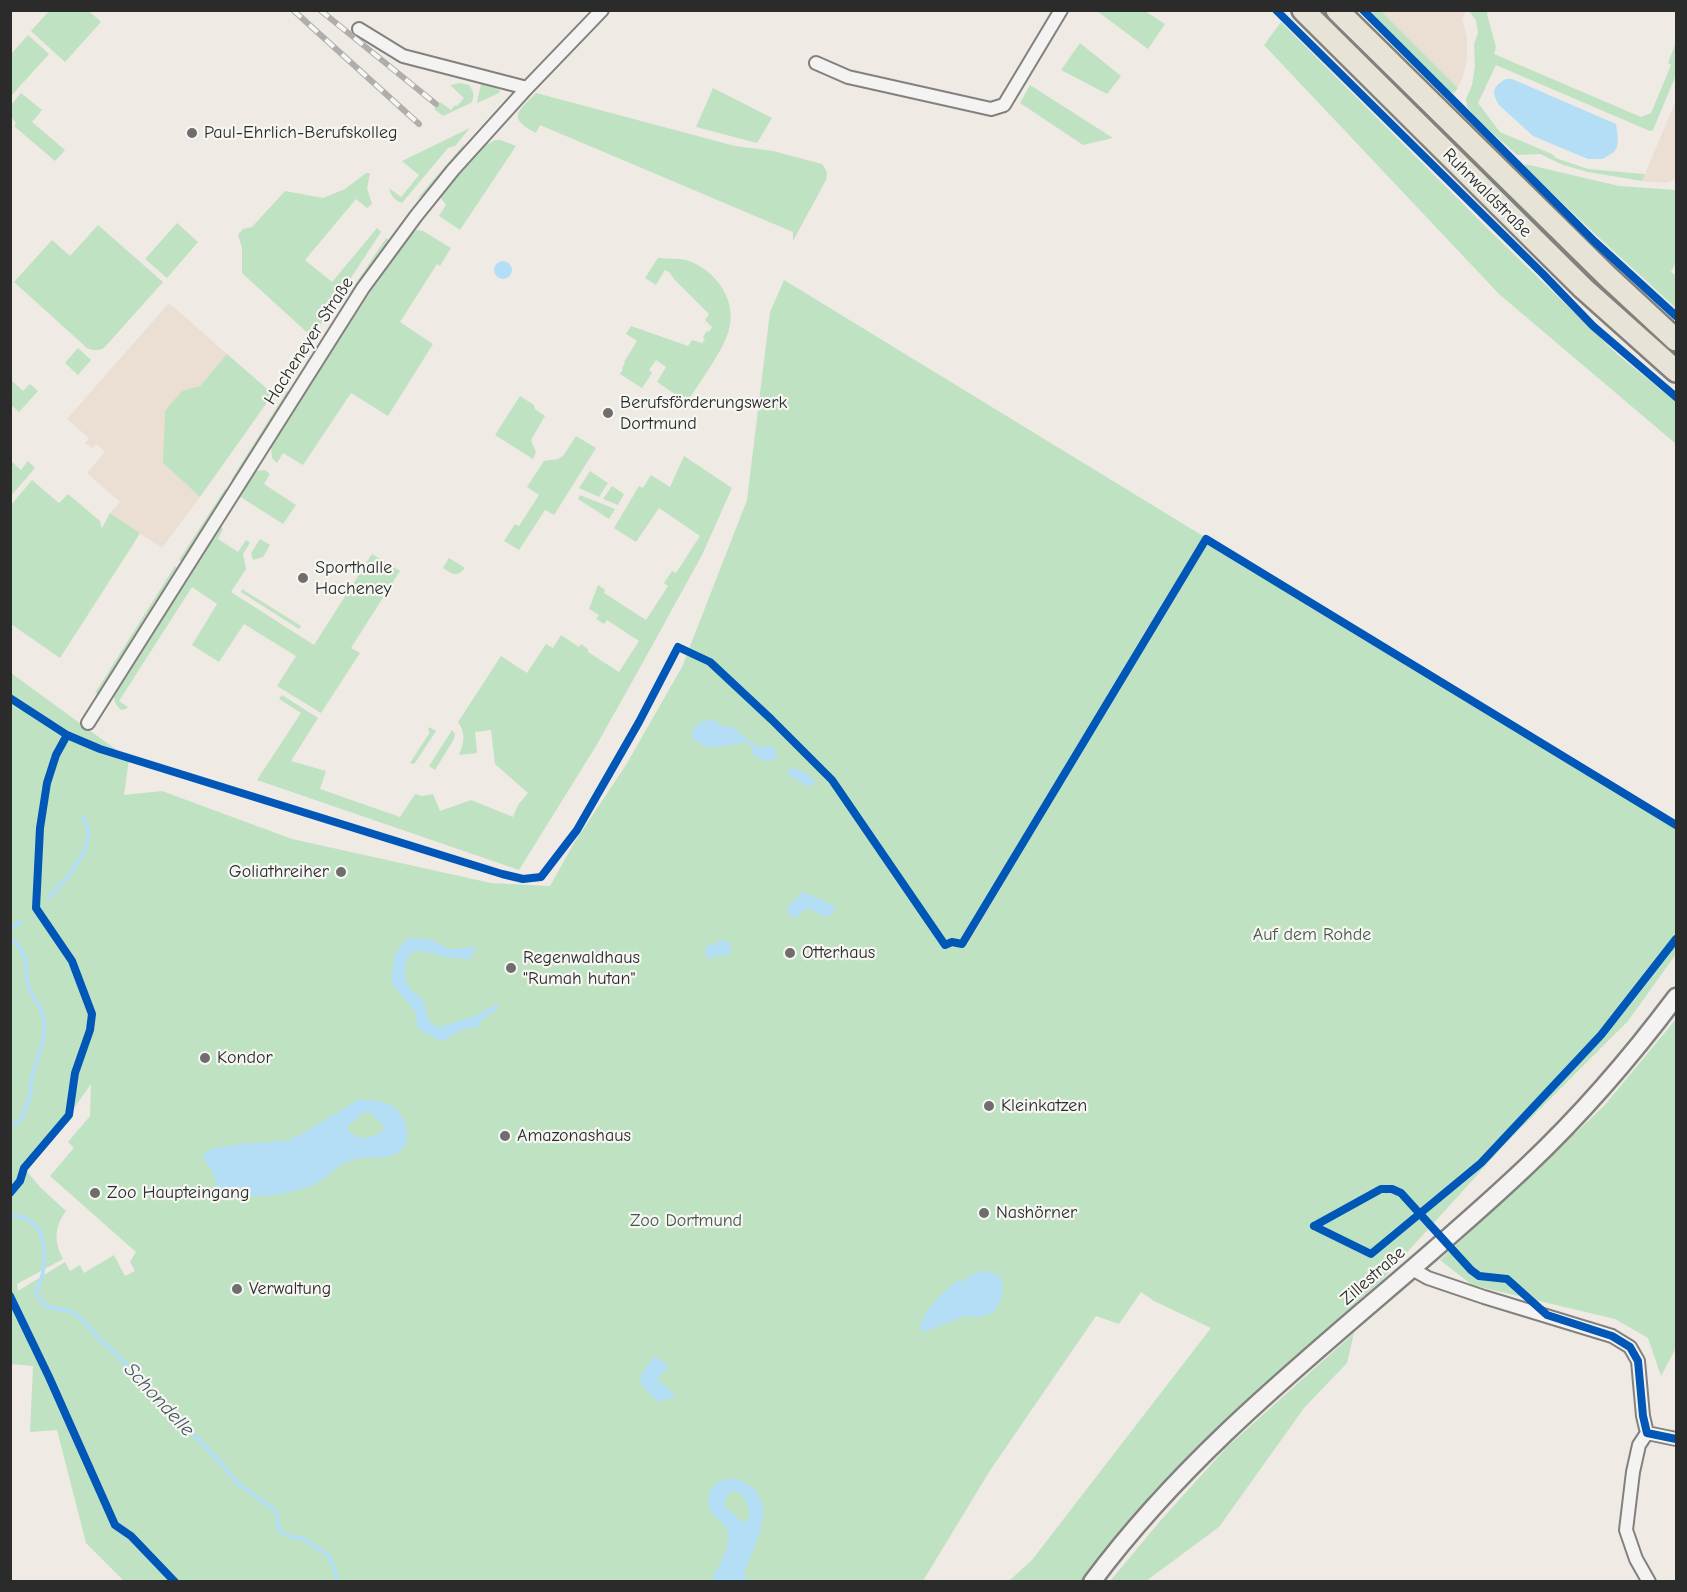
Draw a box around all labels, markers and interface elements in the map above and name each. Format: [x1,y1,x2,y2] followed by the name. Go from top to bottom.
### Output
[204,122,398,144] place label: Paul-Ehrlich-Berufskolleg
[185,126,199,140] marker: Paul-Ehrlich-Berufskolleg
[1438,144,1536,242] street label: Ruhrwaldstraße
[260,273,358,409] street label: Hacheneyer Straße
[620,392,787,434] place label: Berufsförderungswerk Dortmund
[601,406,615,420] marker: Berufsförderungswerk Dortmund
[315,557,392,600] place label: Sporthalle Hacheney
[296,571,310,585] marker: Sporthalle Hacheney
[229,861,329,883] place label: Goliathreiher
[334,865,348,879] marker: Goliathreiher
[1253,924,1371,946] park label: Auf dem Rohde
[802,942,875,964] place label: Otterhaus
[783,946,797,960] marker: Otterhaus
[523,947,640,990] place label: Regenwaldhaus "Rumah hutan"
[504,961,518,975] marker: Regenwaldhaus "Rumah hutan"
[217,1047,273,1069] place label: Kondor
[198,1051,212,1065] marker: Kondor
[1001,1095,1087,1117] place label: Kleinkatzen
[982,1099,996,1113] marker: Kleinkatzen
[517,1125,631,1147] place label: Amazonashaus
[498,1129,512,1143] marker: Amazonashaus
[107,1182,249,1204] place label: Zoo Haupteingang
[88,1186,102,1200] marker: Zoo Haupteingang
[996,1202,1077,1224] place label: Nashörner
[977,1206,991,1220] marker: Nashörner
[630,1210,742,1232] park label: Zoo Dortmund
[1336,1242,1410,1310] street label: Zillestraße
[249,1278,331,1300] place label: Verwaltung
[230,1282,244,1296] marker: Verwaltung
[119,1358,199,1442] water label: Schondelle

